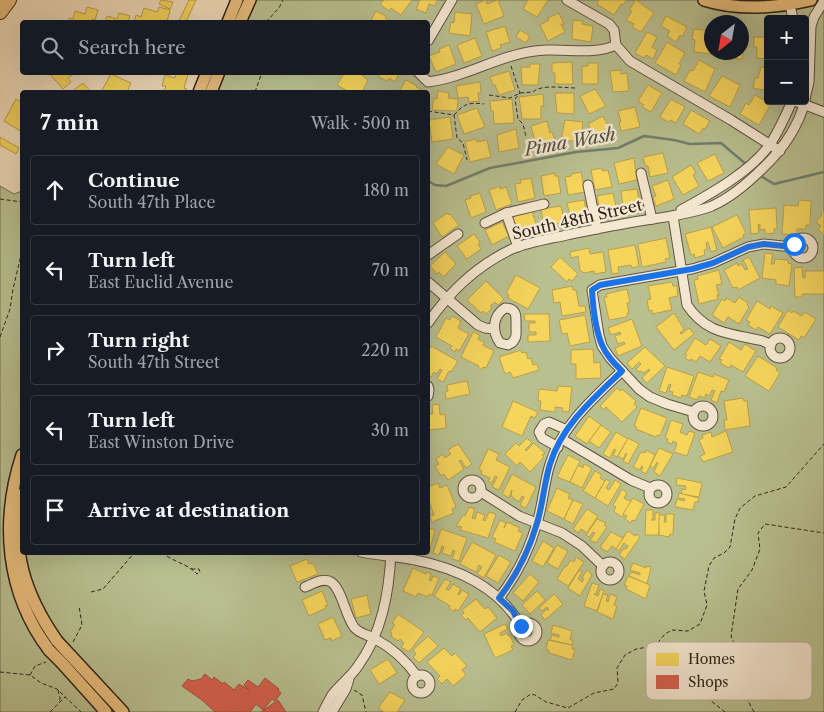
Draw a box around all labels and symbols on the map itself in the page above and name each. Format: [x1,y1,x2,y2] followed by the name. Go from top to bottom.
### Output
[704,15,749,60] north arrow
[521,123,617,161] water label: Pima Wash
[510,194,644,244] street label: South 48th Street
[783,233,806,256] route start
[510,615,533,638] route end
[646,642,812,700] legend
[688,650,735,668] text: Homes
[688,673,728,691] text: Shops

